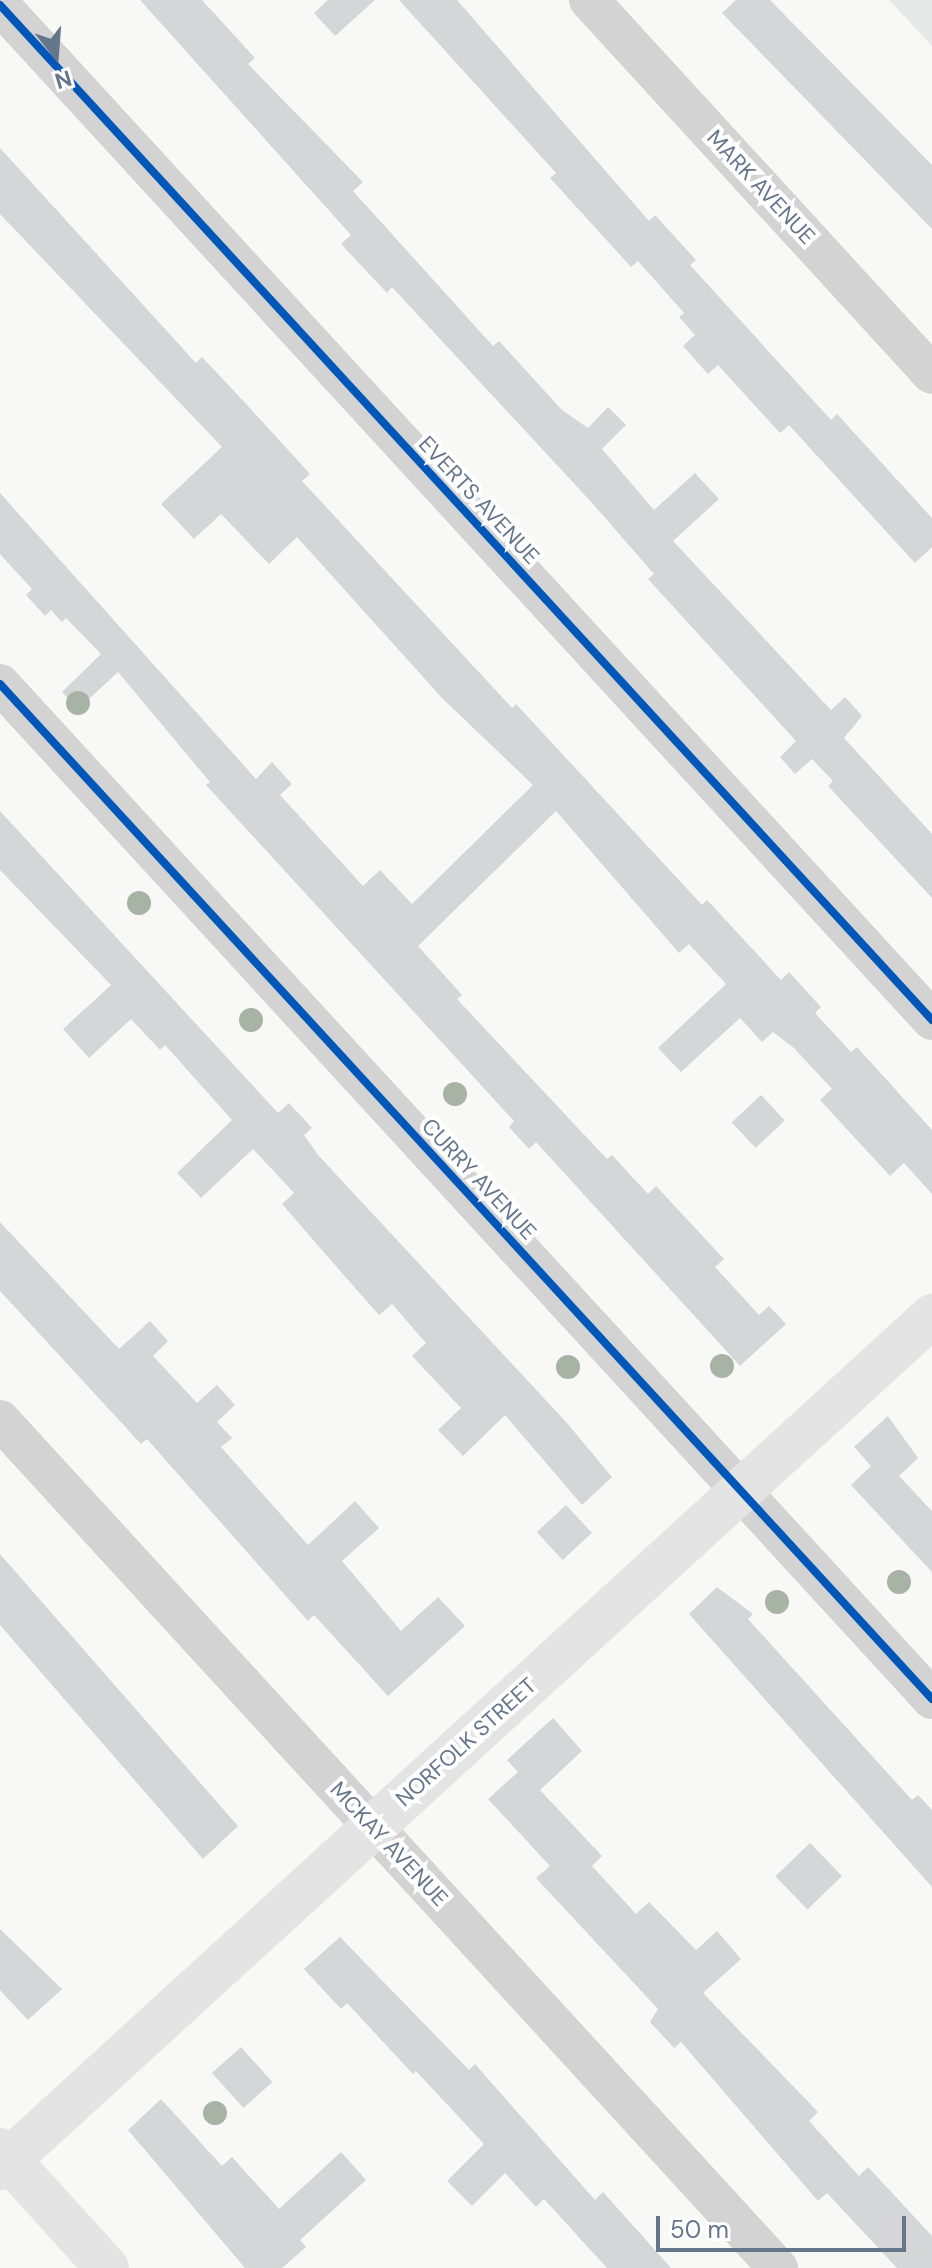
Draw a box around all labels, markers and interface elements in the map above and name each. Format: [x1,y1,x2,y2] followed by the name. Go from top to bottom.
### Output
[16,16,96,96] north arrow
[51,63,75,96] text: N
[701,124,821,250] street label: MARK AVENUE
[413,431,545,569] street label: EVERTS AVENUE
[416,1113,542,1245] street label: CURRY AVENUE
[391,1672,541,1812] street label: NORFOLK STREET
[325,1776,453,1912] street label: MCKAY AVENUE
[660,2200,910,2250] scale bar
[670,2214,729,2245] text: 50 m

